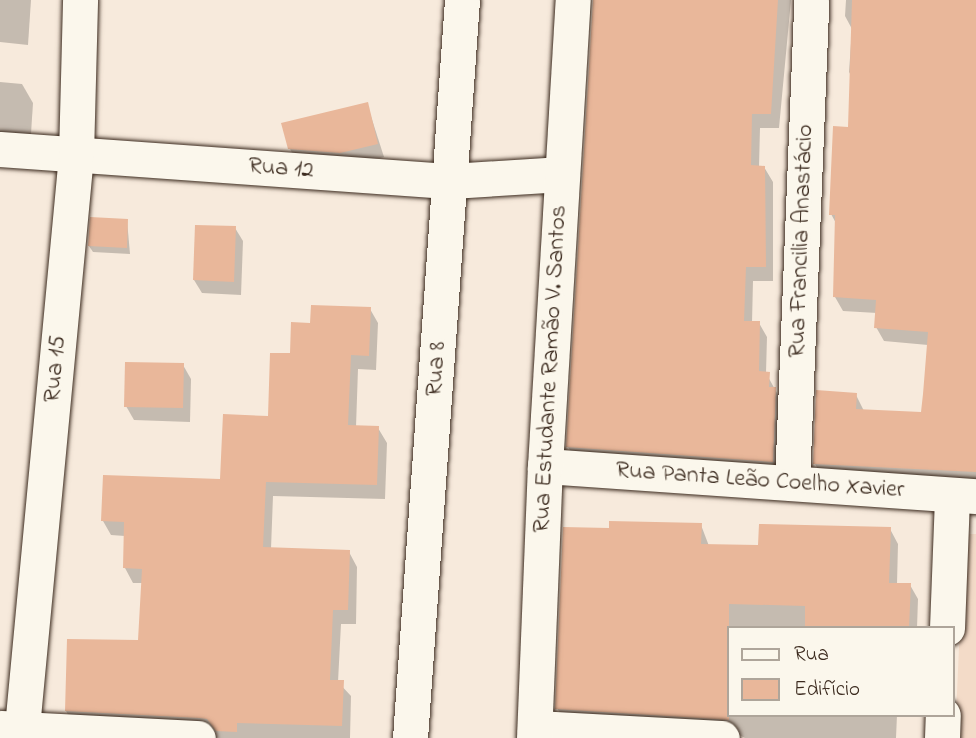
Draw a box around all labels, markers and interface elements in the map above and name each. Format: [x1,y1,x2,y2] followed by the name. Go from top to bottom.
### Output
[784,124,820,358] street label: Rua Francilia Anastácio
[247,152,315,186] street label: Rua 12
[528,204,574,534] street label: Rua Estudante Ramão V. Santos
[39,334,73,404] street label: Rua 15
[421,341,453,397] street label: Rua 8
[615,457,905,505] street label: Rua Panta Leão Coelho Xavier
[727,626,955,717] legend
[794,640,829,670] text: Rua
[794,675,860,705] text: Edifício

